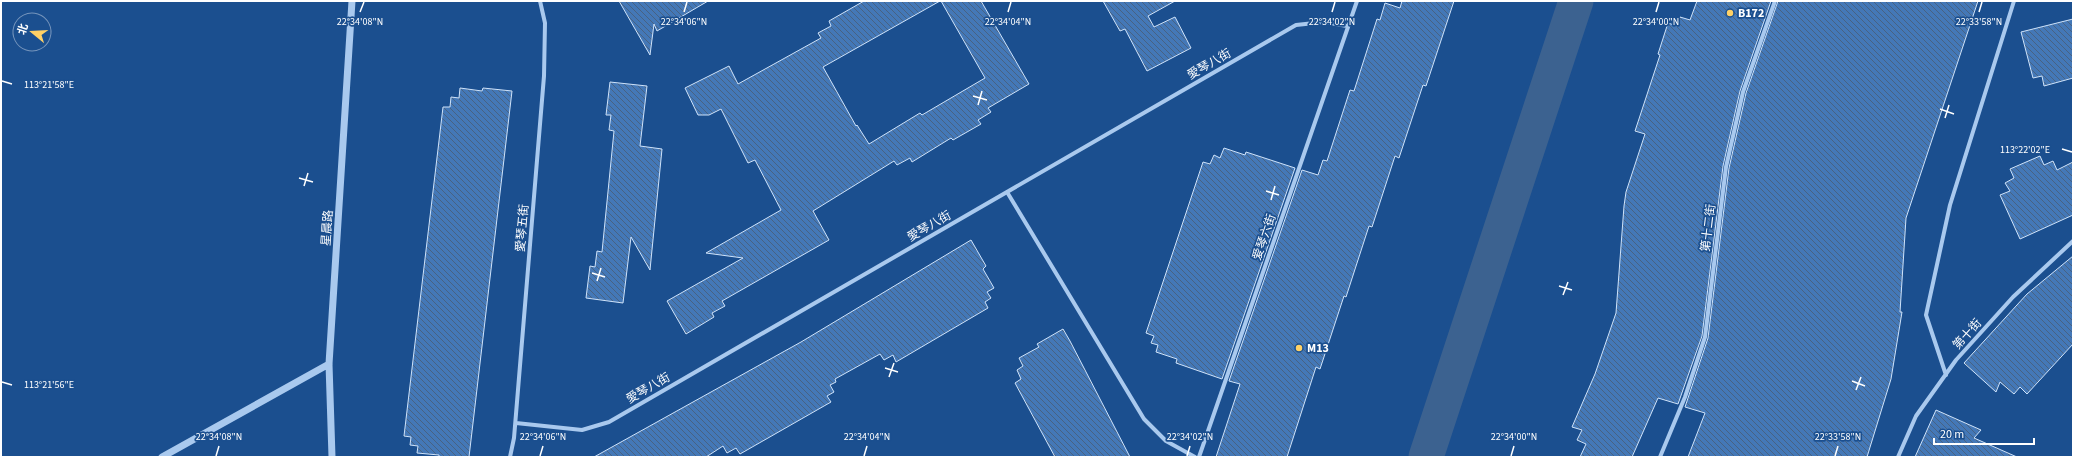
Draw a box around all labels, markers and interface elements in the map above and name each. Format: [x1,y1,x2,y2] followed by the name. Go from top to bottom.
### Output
[1738,5,1764,22] place label: B172
[1725,8,1735,18] marker: B172
[12,12,52,52] north arrow
[337,15,383,29] text: 22°34'08"N
[661,15,707,29] text: 22°34'06"N
[985,15,1031,29] text: 22°34'04"N
[1309,15,1355,29] text: 22°34'02"N
[1633,15,1679,29] text: 22°34'00"N
[1956,15,2002,29] text: 22°33'58"N
[14,22,32,37] text: 北
[1184,45,1234,84] street label: 愛琴八街
[24,78,74,92] text: 113°21'58"E
[2000,143,2050,157] text: 113°22'02"E
[512,203,533,253] street label: 愛琴五街
[1697,203,1720,253] street label: 第十二街
[904,207,954,246] street label: 愛琴八街
[318,209,337,247] street label: 星晨路
[1249,212,1280,263] street label: 爱琴六街
[1949,315,1986,353] street label: 第十街
[1307,340,1329,357] place label: M13
[1294,343,1304,353] marker: M13
[623,369,673,408] street label: 愛琴八街
[24,378,74,392] text: 113°21'56"E
[1934,420,2034,446] scale bar
[1940,426,1964,443] text: 20 m
[196,430,242,444] text: 22°34'08"N
[520,430,566,444] text: 22°34'06"N
[844,430,890,444] text: 22°34'04"N
[1167,430,1213,444] text: 22°34'02"N
[1491,430,1537,444] text: 22°34'00"N
[1815,430,1861,444] text: 22°33'58"N

